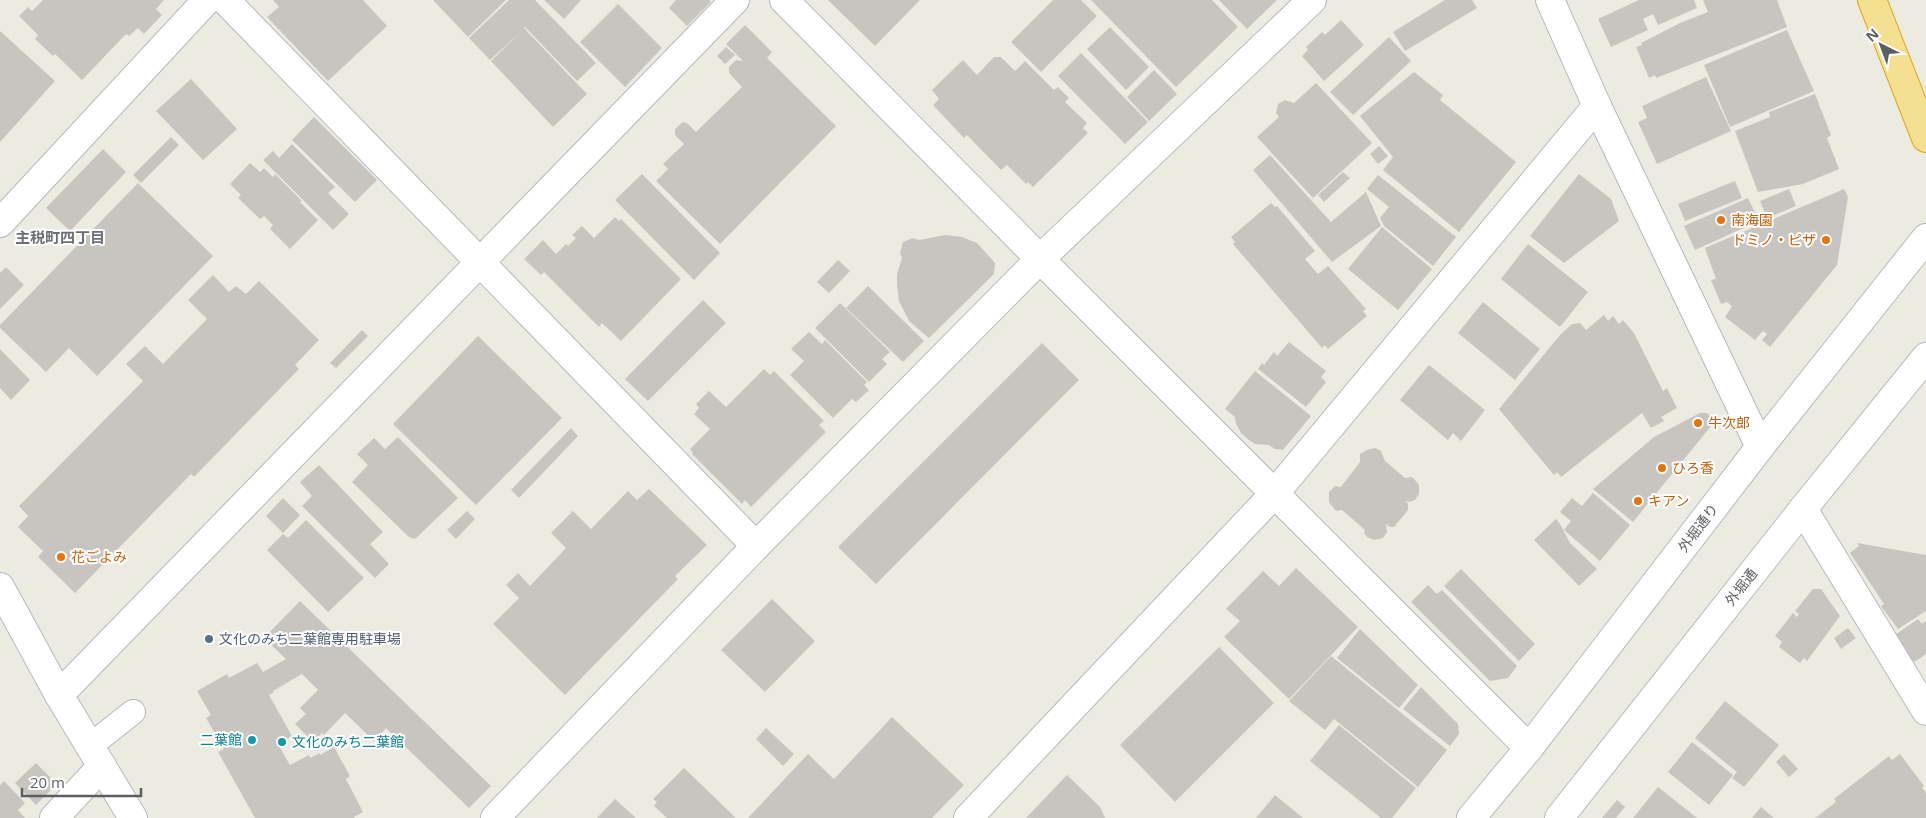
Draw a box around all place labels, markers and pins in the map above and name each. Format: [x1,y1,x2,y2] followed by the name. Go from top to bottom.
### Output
[1731,210,1773,229] place label: 南海園
[1715,214,1727,226] marker: 南海園
[1732,230,1816,249] place label: ドミノ・ピザ
[1820,234,1832,246] marker: ドミノ・ピザ
[1708,413,1750,432] place label: 牛次郎
[1692,417,1704,429] marker: 牛次郎
[1672,458,1714,477] place label: ひろ香
[1656,462,1668,474] marker: ひろ香
[1648,491,1689,510] place label: キアン
[1632,495,1644,507] marker: キアン
[71,547,127,566] place label: 花ごよみ
[55,551,67,563] marker: 花ごよみ
[219,629,401,648] place label: 文化のみち二葉館専用駐車場
[203,633,215,645] marker: 文化のみち二葉館専用駐車場
[200,730,242,749] place label: 二葉館
[292,732,404,751] place label: 文化のみち二葉館
[246,734,258,746] marker: 二葉館
[276,736,288,748] marker: 文化のみち二葉館

